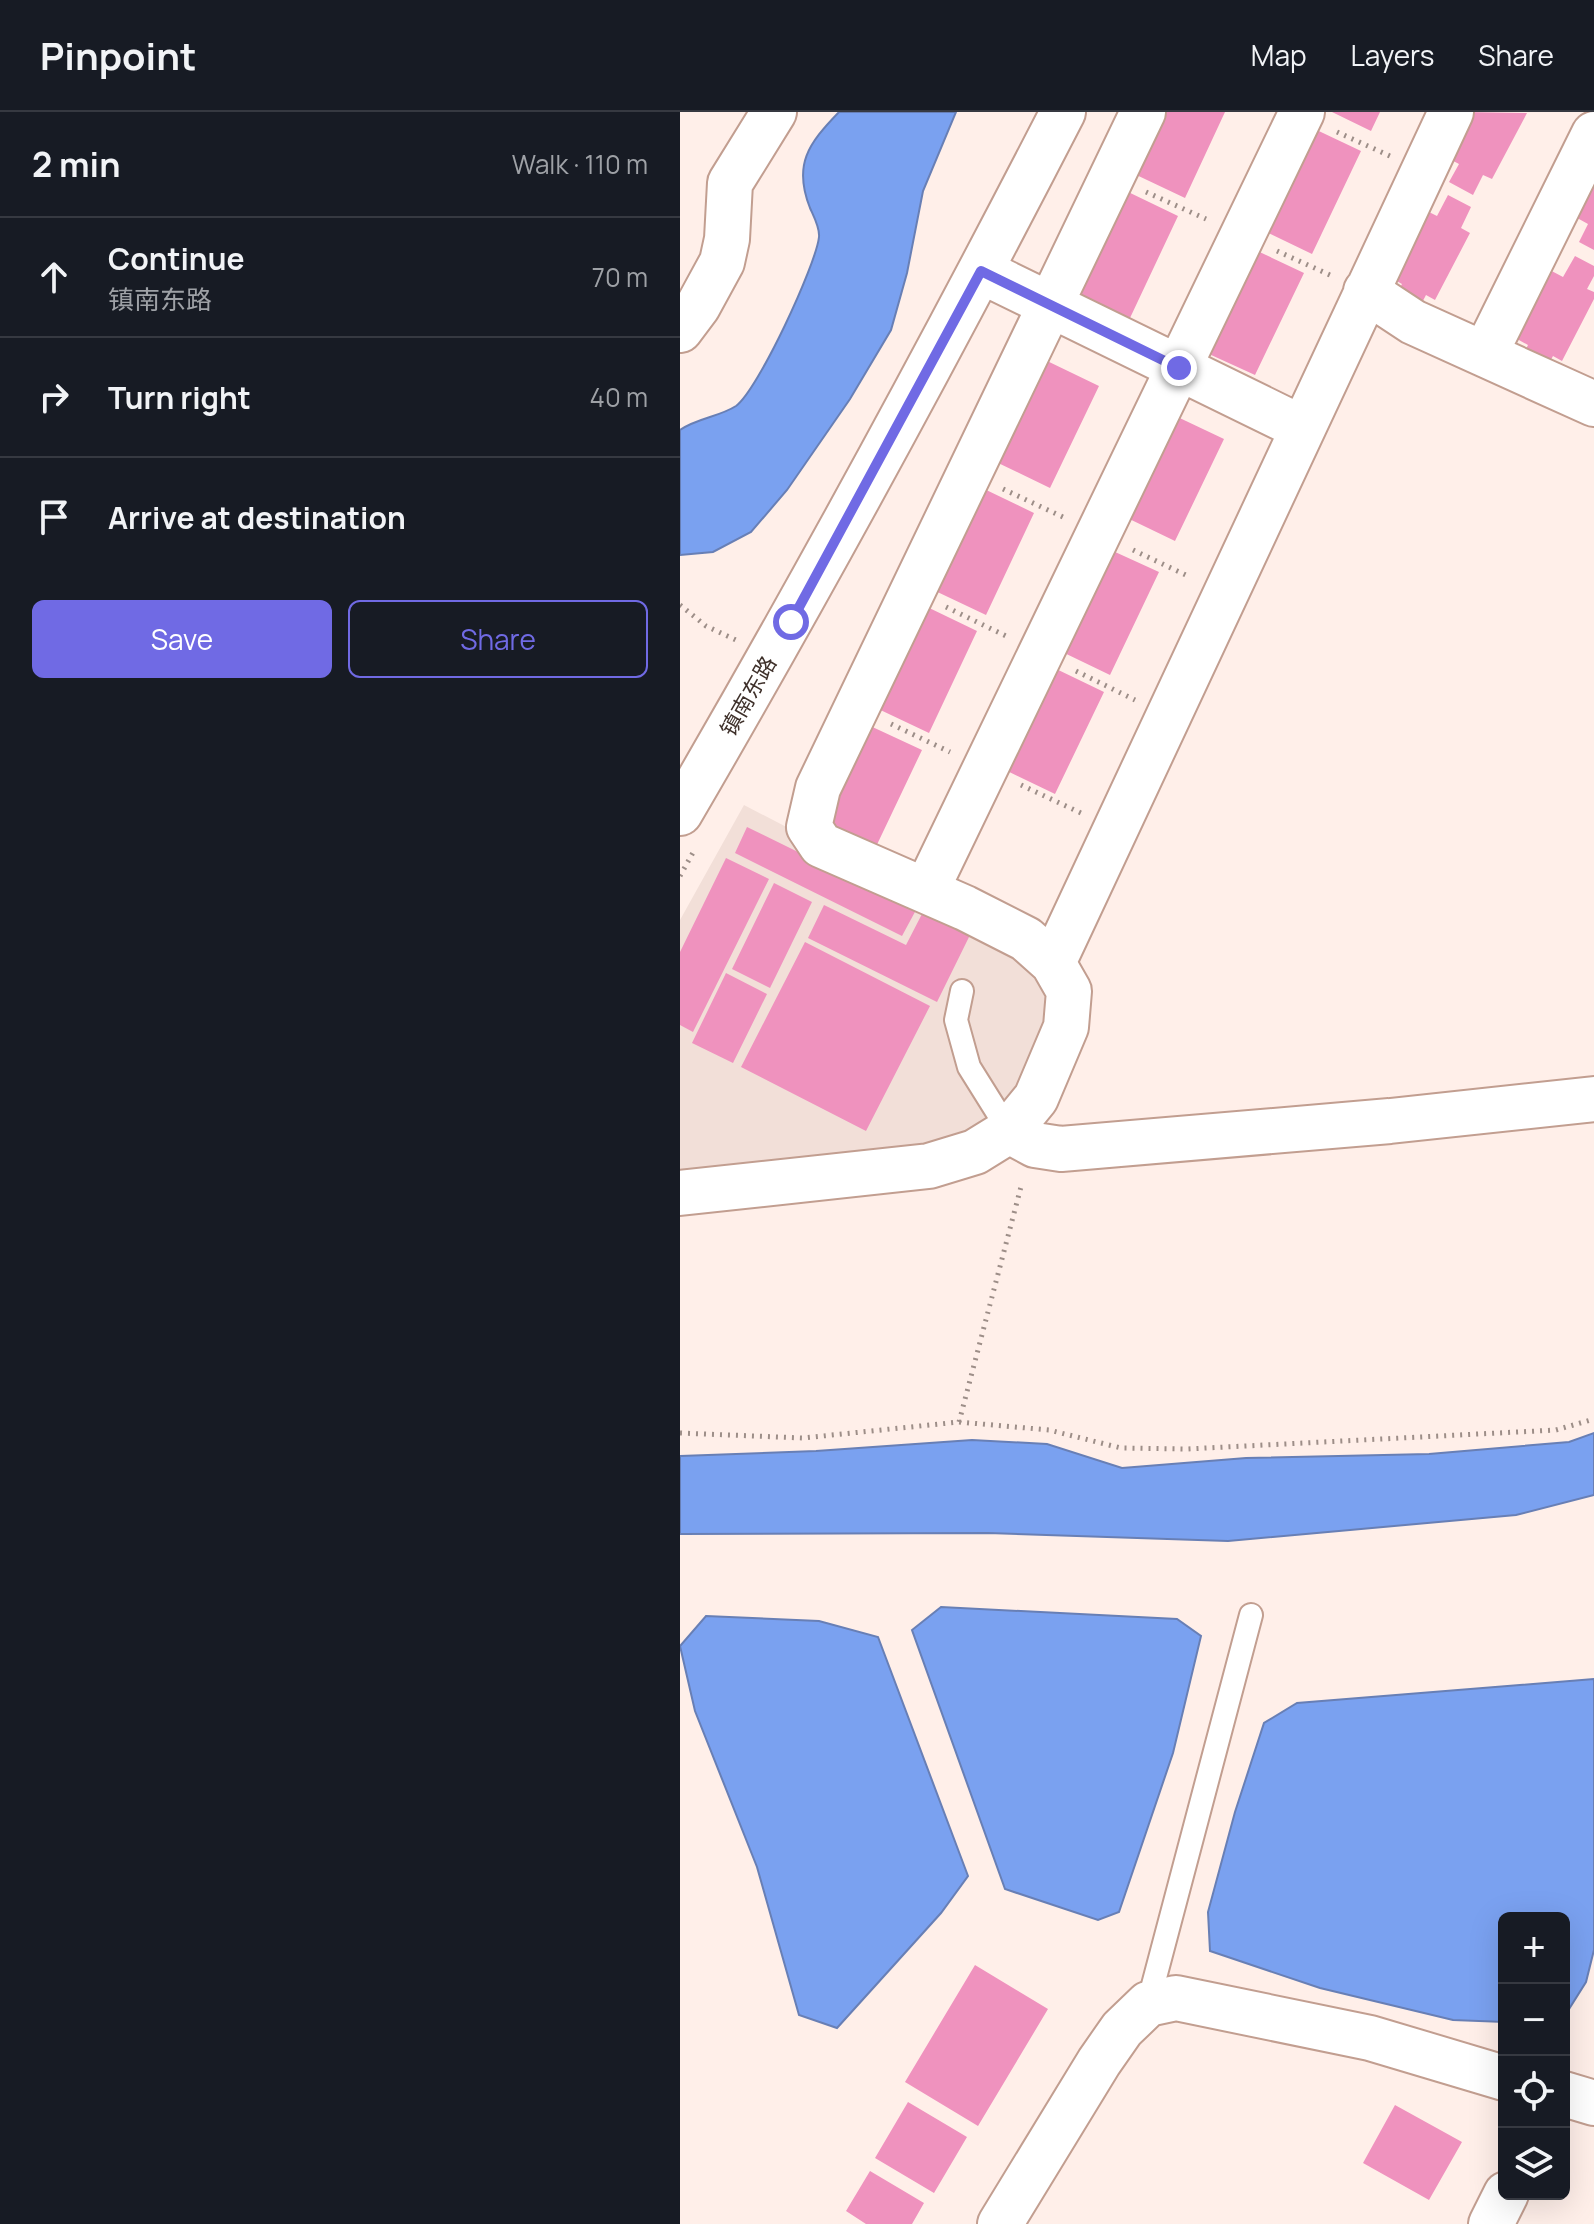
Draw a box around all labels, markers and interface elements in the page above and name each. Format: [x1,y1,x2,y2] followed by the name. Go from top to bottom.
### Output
[40,29,196,81] text: Pinpoint
[1251,36,1307,74] text: Map
[1351,36,1434,74] text: Layers
[1478,36,1554,74] text: Share
[32,141,120,187] text: 2 min
[512,146,648,182] text: Walk · 110 m
[108,238,244,279] text: Continue
[32,255,76,299] icon: ahead
[592,259,648,295] text: 70 m
[108,281,212,317] text: 镇南东路
[1161,350,1197,386] route end
[32,375,76,419] icon: right
[108,377,251,418] text: Turn right
[590,379,648,415] text: 40 m
[32,495,76,539] icon: arrive
[108,497,406,538] text: Arrive at destination
[32,600,332,678] button: Save
[348,600,648,678] button: Share
[773,604,809,640] route start
[713,650,783,742] street label: 镇南东路
[1498,1912,1570,2200] map controls
[1498,1912,1570,1984] button: +
[1498,1984,1570,2056] button: −
[1498,2056,1570,2128] button: locate
[1498,2128,1570,2200] button: layers

